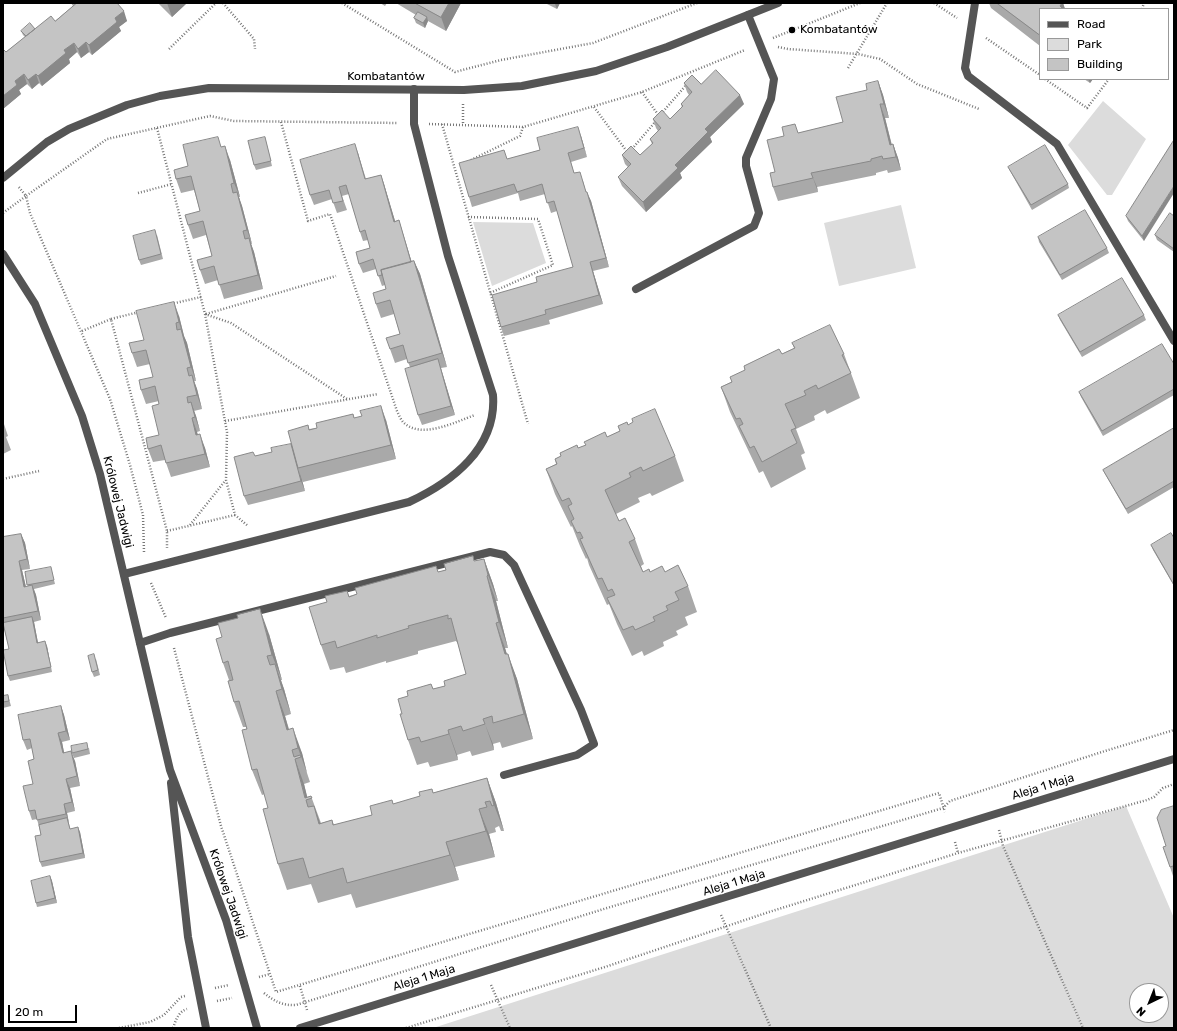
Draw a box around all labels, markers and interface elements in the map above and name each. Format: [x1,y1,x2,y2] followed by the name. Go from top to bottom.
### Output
[1039,8,1169,80] legend
[1077,17,1105,31] text: Road
[800,23,878,37] place label: Kombatantów
[787,25,797,35] marker: Kombatantów
[1077,37,1102,51] text: Park
[1077,57,1123,71] text: Building
[347,70,425,84] street label: Kombatantów
[100,455,136,549] street label: Królowej Jadwigi
[1010,771,1076,803] street label: Aleja 1 Maja
[206,847,250,941] street label: Królowej Jadwigi
[701,867,767,899] street label: Aleja 1 Maja
[391,962,457,994] street label: Aleja 1 Maja
[1129,983,1169,1023] north arrow
[10,997,79,1023] scale bar
[1134,1004,1148,1019] text: N
[15,1005,43,1019] text: 20 m

